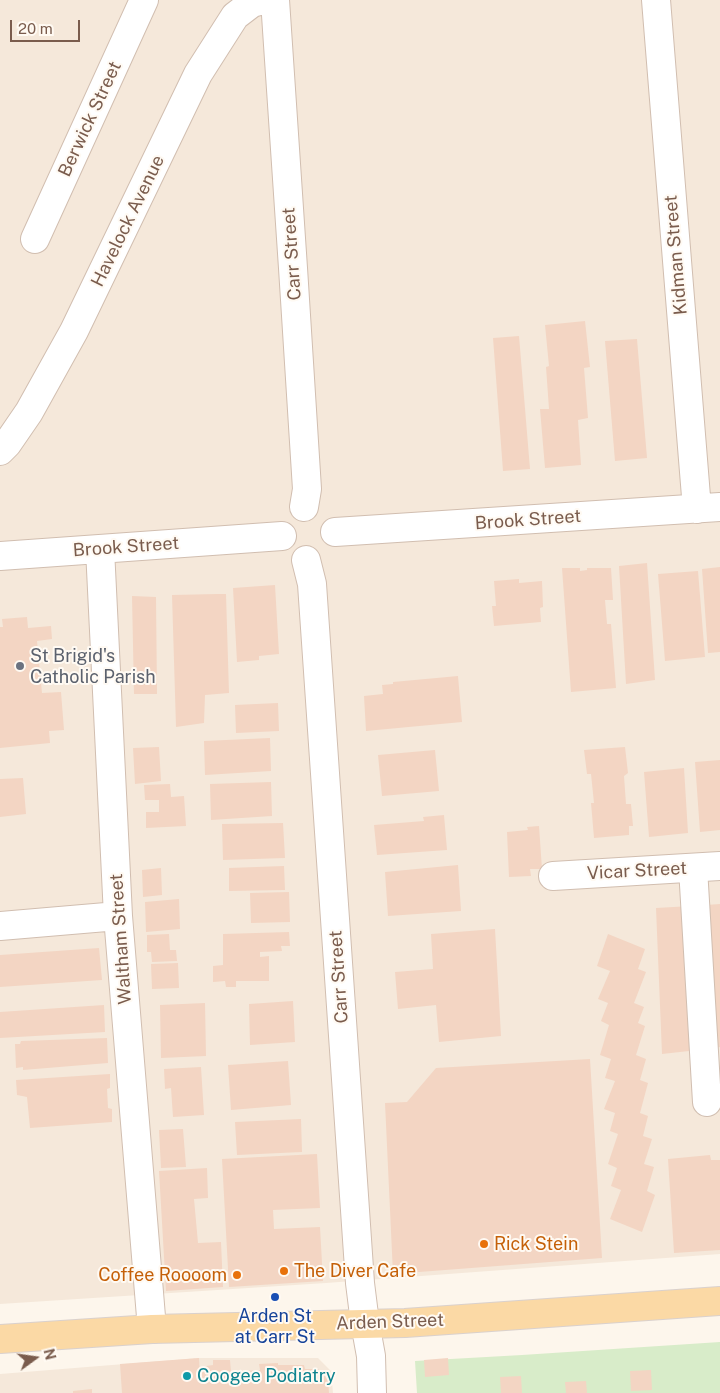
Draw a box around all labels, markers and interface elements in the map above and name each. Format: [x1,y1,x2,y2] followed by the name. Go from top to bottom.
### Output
[12,10,82,42] scale bar
[18,20,53,37] text: 20 m
[54,58,126,180] street label: Berwick Street
[87,152,169,290] street label: Havelock Avenue
[660,194,692,316] street label: Kidman Street
[278,207,306,301] street label: Carr Street
[474,506,582,534] street label: Brook Street
[72,533,180,561] street label: Brook Street
[30,645,156,688] place label: St Brigid's Catholic Parish
[14,660,26,672] marker: St Brigid's Catholic Parish
[586,858,688,884] street label: Vicar Street
[106,873,136,1005] street label: Waltham Street
[325,930,353,1024] street label: Carr Street
[494,1233,578,1255] place label: Rick Stein
[478,1238,490,1250] marker: Rick Stein
[294,1260,416,1282] place label: The Diver Cafe
[98,1264,227,1286] place label: Coffee Roooom
[278,1265,290,1277] marker: The Diver Cafe
[231,1269,243,1281] marker: Coffee Roooom
[269,1291,281,1303] marker: Arden St at Carr St
[235,1305,315,1348] place label: Arden St at Carr St
[336,1309,444,1335] street label: Arden Street
[10,1333,60,1383] north arrow
[40,1347,59,1362] text: N
[197,1365,336,1387] place label: Coogee Podiatry
[181,1370,193,1382] marker: Coogee Podiatry

